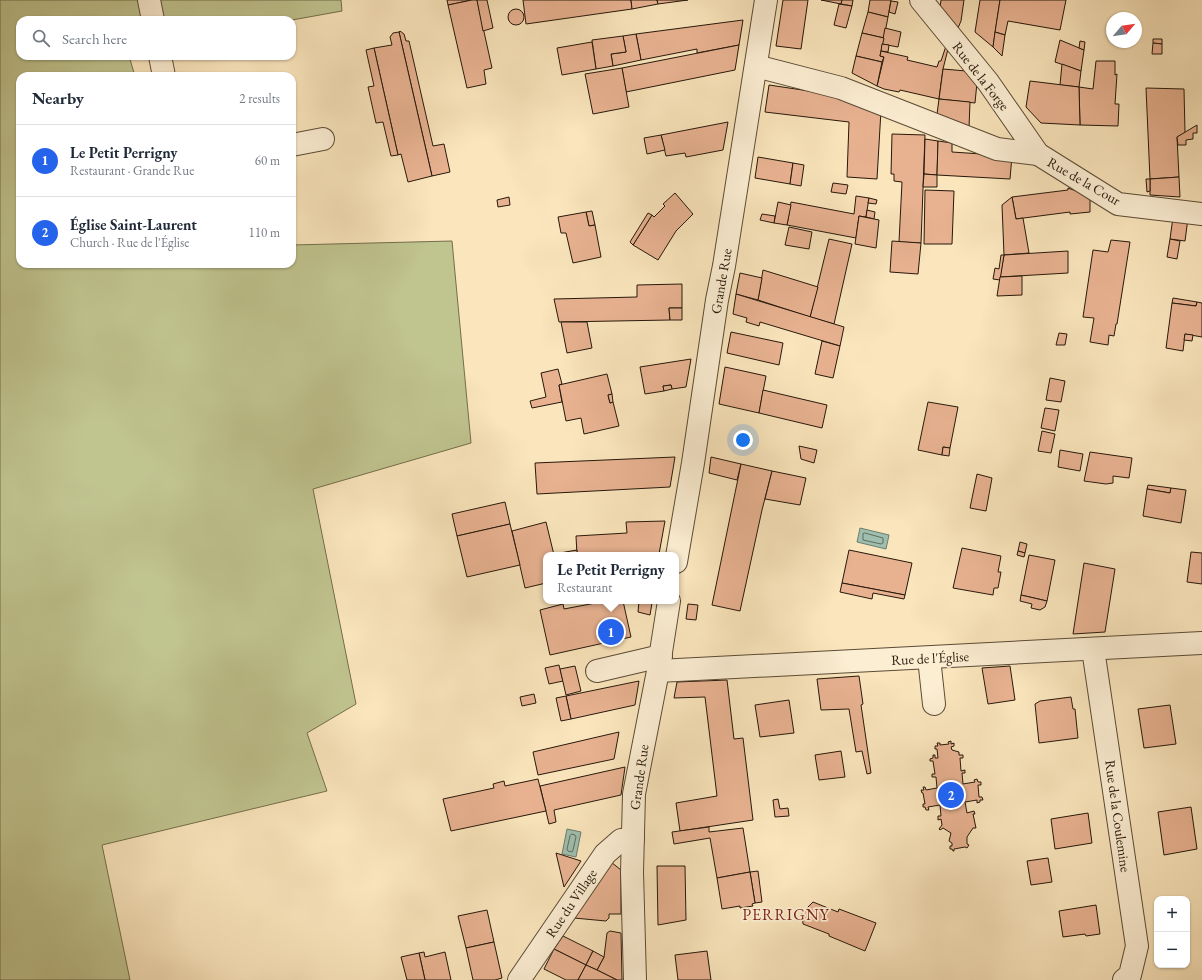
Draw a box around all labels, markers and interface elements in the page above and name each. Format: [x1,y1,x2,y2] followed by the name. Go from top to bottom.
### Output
[1106,12,1142,48] north arrow
[16,16,296,60] search box
[30,27,52,49] icon: search
[62,29,127,48] text: Search here
[948,38,1014,115] street label: Rue de la Forge
[32,87,84,109] text: Nearby
[239,90,280,107] text: 2 results
[70,143,178,162] text: Le Petit Perrigny
[42,152,48,169] text: 1
[255,152,280,169] text: 60 m
[1044,153,1124,209] street label: Rue de la Cour
[70,162,194,179] text: Restaurant · Grande Rue
[70,215,197,234] text: Église Saint-Laurent
[42,224,48,241] text: 2
[249,224,280,241] text: 110 m
[70,234,189,251] text: Church · Rue de l'Église
[706,246,736,315] street label: Grande Rue
[733,430,753,450] your location
[543,552,679,604] popup
[557,560,665,579] text: Le Petit Perrigny
[557,579,612,596] text: Restaurant
[598,617,624,647] pin: 1
[891,647,970,669] street label: Rue de l'Église
[625,743,653,811] street label: Grande Rue
[1101,759,1135,874] street label: Rue de la Coulemine
[938,780,964,810] pin: 2
[541,865,601,941] street label: Rue du Village
[1154,896,1190,968] map controls
[1154,896,1190,932] button: +
[742,904,830,925] district label: PERRIGNY
[1154,932,1190,968] button: −

